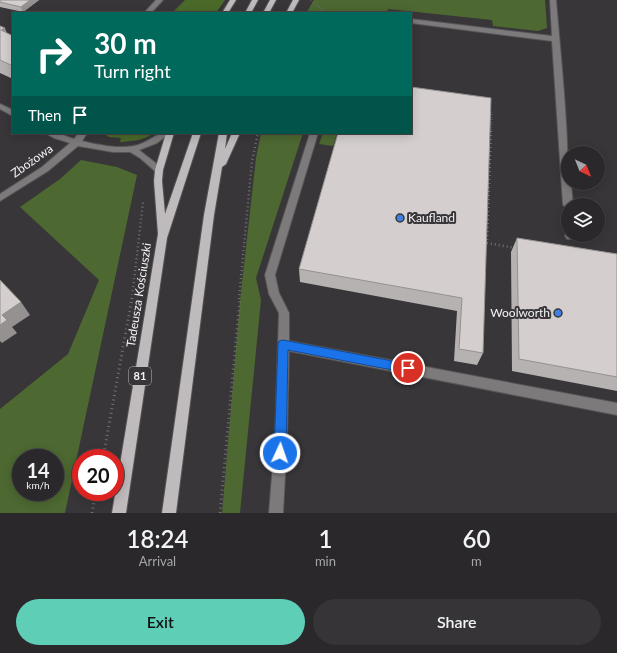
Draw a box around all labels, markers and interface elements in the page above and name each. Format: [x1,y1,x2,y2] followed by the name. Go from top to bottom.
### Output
[94,26,157,60] text: 30 m
[28,28,80,80] icon: right
[94,60,171,82] text: Turn right
[69,104,91,126] icon: arrive
[28,106,61,124] text: Then
[8,141,56,180] street label: Zbożowa
[561,146,605,190] north arrow
[561,146,605,242] map controls
[561,198,605,242] button: layers
[408,210,455,225] place label: Kaufland
[395,213,405,223] marker: Kaufland
[123,242,154,348] street label: Tadeusza Kościuszki
[490,305,550,320] place label: Woolworth
[553,308,563,318] marker: Woolworth
[391,351,425,385] pin
[397,357,419,379] icon: arrive
[129,367,151,385] road number: 81
[259,432,301,474] position arrow
[72,449,124,501] speed limit sign: 20
[26,458,50,482] text: 14
[26,479,50,491] text: km/h
[127,524,188,553] text: 18:24
[318,524,332,553] text: 1
[463,524,490,553] text: 60
[139,553,176,569] text: Arrival
[315,553,336,569] text: min
[471,553,482,569] text: m
[16,599,305,645] button: Exit
[313,599,601,645] button: Share

